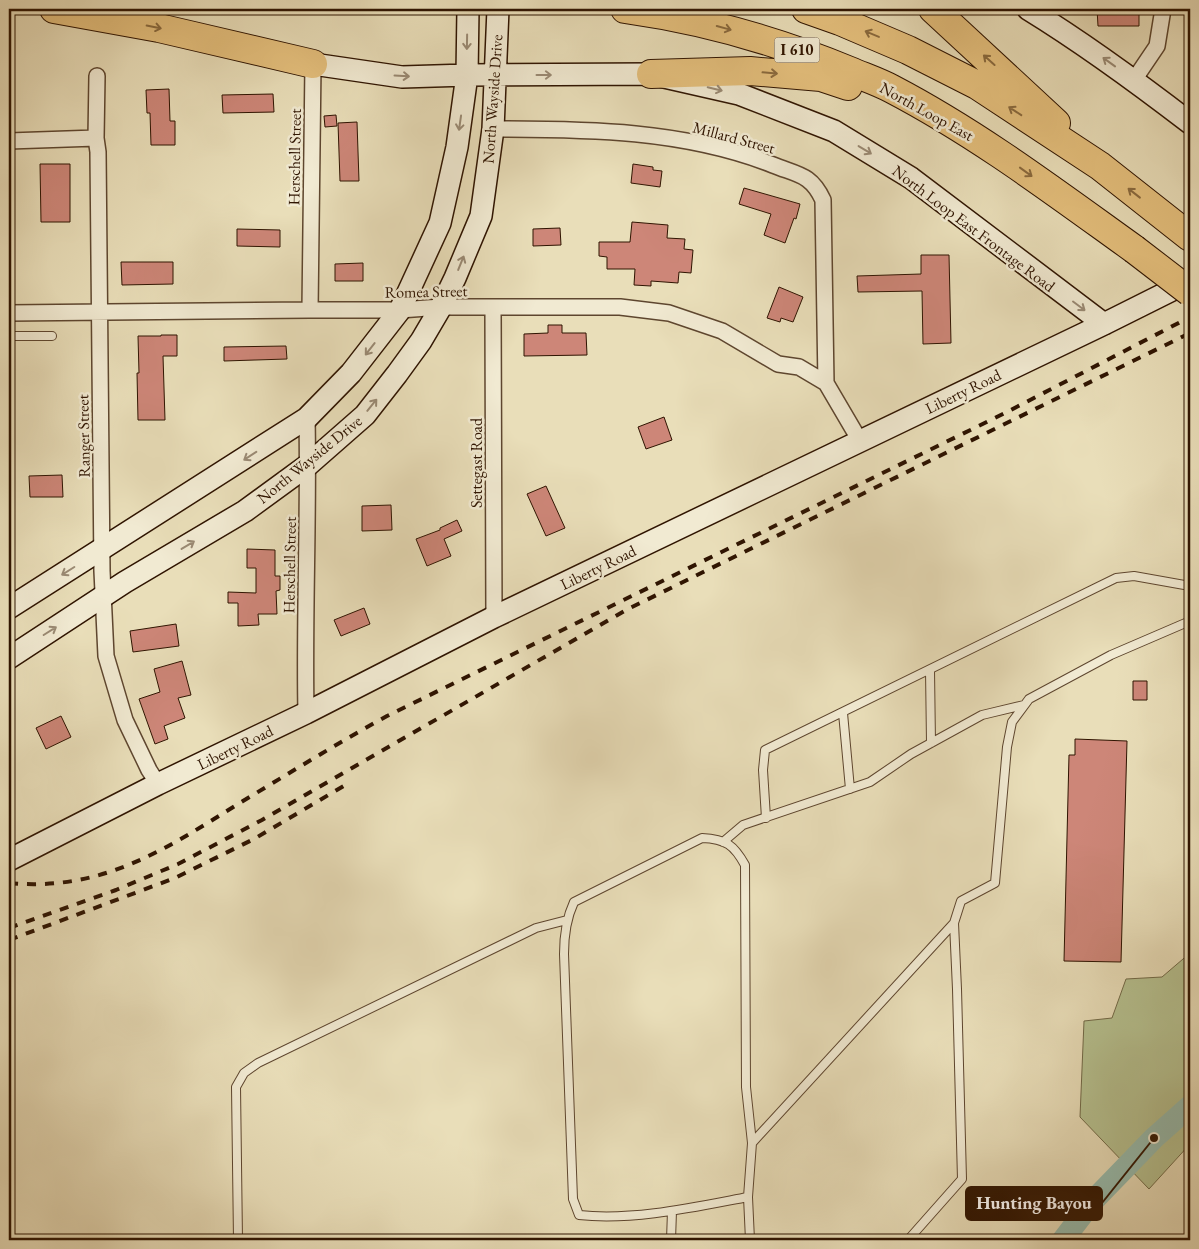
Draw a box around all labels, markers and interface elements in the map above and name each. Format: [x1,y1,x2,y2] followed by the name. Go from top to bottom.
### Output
[146,23,162,33] one-way arrow
[716,24,732,34] one-way arrow
[865,29,880,39] one-way arrow
[462,34,472,50] one-way arrow
[478,34,507,164] street label: North Wayside Drive
[774,38,820,62] road number: I 610
[982,54,995,66] one-way arrow
[1103,57,1117,68] one-way arrow
[761,68,777,77] one-way arrow
[536,70,552,80] one-way arrow
[394,72,410,81] one-way arrow
[876,77,977,146] street label: North Loop East
[707,85,723,94] one-way arrow
[1009,105,1023,115] one-way arrow
[283,108,306,206] street label: Herschell Street
[455,115,465,131] one-way arrow
[690,116,777,159] street label: Millard Street
[858,146,872,156] one-way arrow
[888,160,1060,297] street label: North Loop East Frontage Road
[1019,167,1033,177] one-way arrow
[1128,188,1141,199] one-way arrow
[457,256,467,271] one-way arrow
[384,280,468,303] street label: Romea Street
[1072,300,1085,311] one-way arrow
[364,342,375,355] one-way arrow
[922,364,1005,419] street label: Liberty Road
[72,394,95,478] street label: Ranger Street
[367,399,378,412] one-way arrow
[252,410,366,508] street label: North Wayside Drive
[466,417,487,508] street label: Settegast Road
[243,451,257,461] one-way arrow
[278,516,301,614] street label: Herschell Street
[180,540,194,550] one-way arrow
[557,540,640,595] street label: Liberty Road
[61,566,75,576] one-way arrow
[42,626,56,636] one-way arrow
[194,720,277,775] street label: Liberty Road
[966,1187,1102,1220] callout: Hunting Bayou
[976,1191,1092,1214] text: Hunting Bayou

